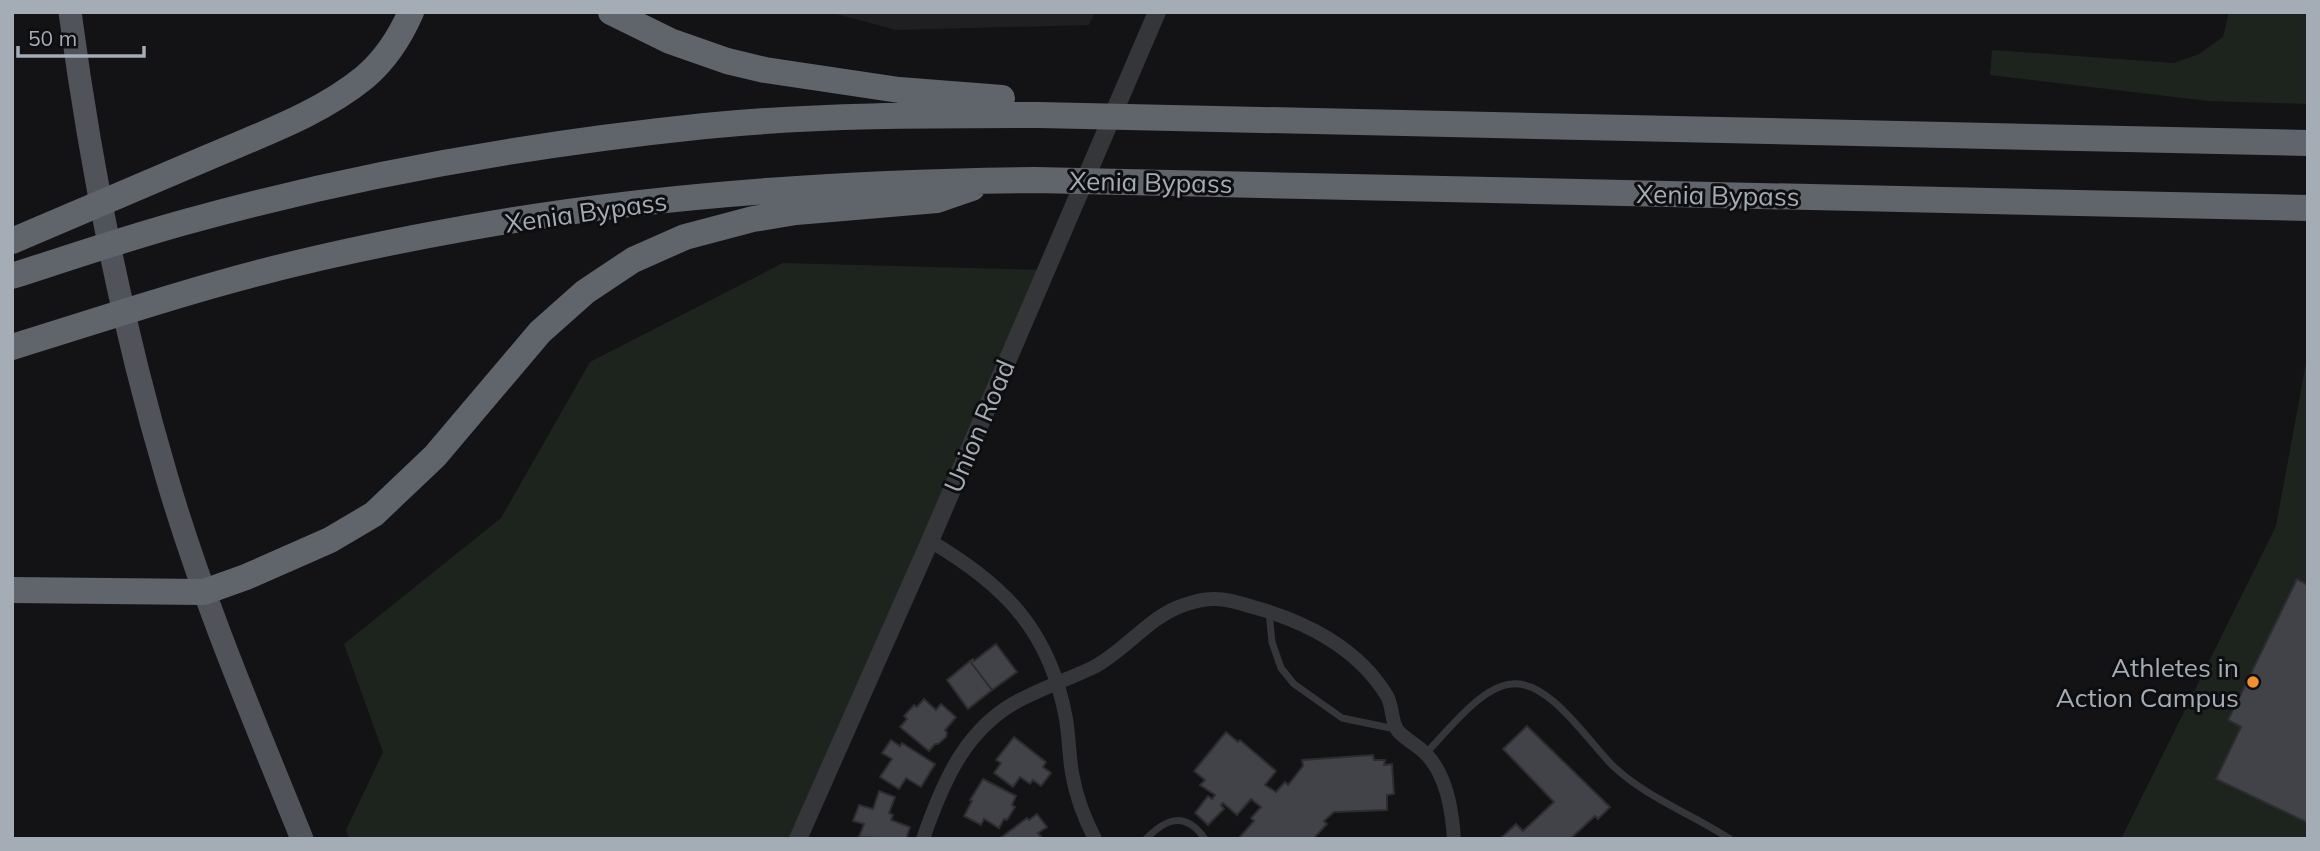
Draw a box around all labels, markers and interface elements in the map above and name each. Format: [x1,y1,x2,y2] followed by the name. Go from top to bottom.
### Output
[18,14,144,58] scale bar
[28,25,77,51] text: 50 m
[1069,164,1233,200] street label: Xenia Bypass
[1636,177,1800,213] street label: Xenia Bypass
[503,184,669,240] street label: Xenia Bypass
[936,355,1022,497] street label: Union Road
[2056,651,2239,714] place label: Athletes in Action Campus
[2245,674,2261,690] marker: Athletes in Action Campus

